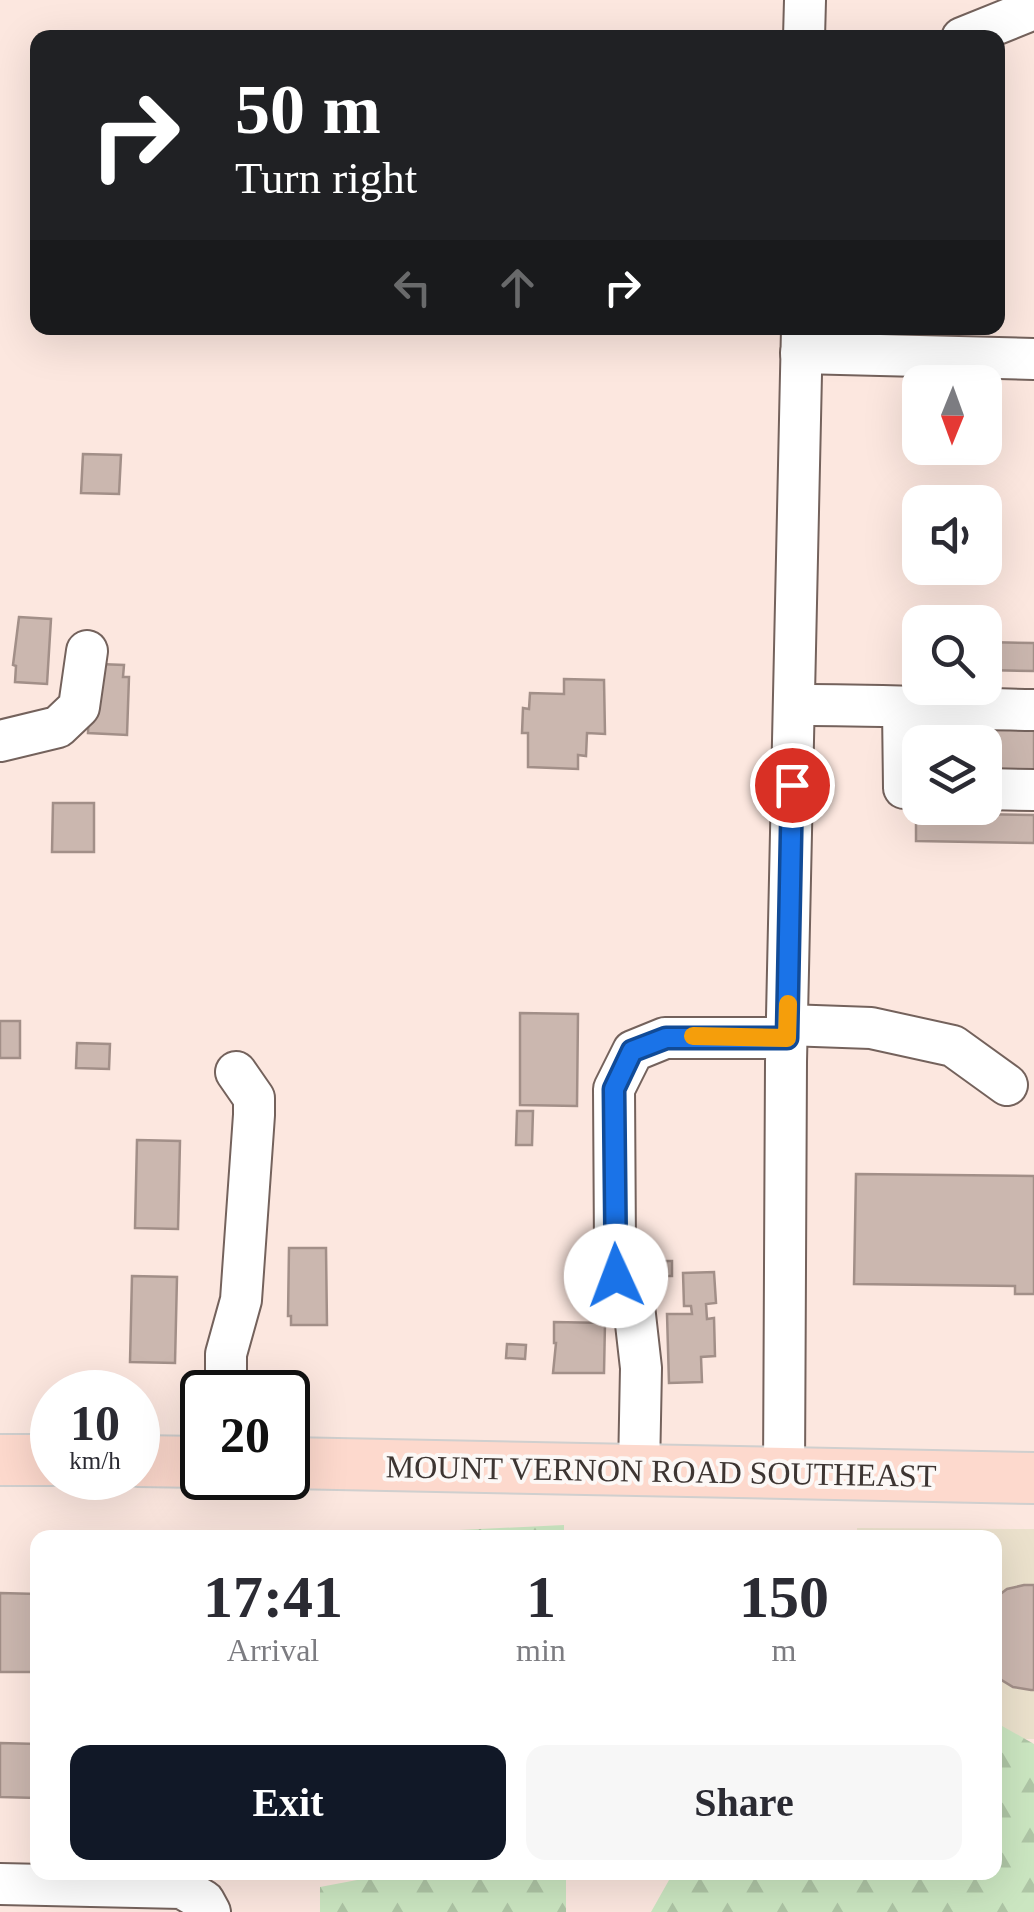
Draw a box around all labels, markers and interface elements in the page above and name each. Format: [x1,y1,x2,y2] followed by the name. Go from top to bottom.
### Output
[70,70,200,200] icon: right
[235,71,381,148] text: 50 m
[235,153,417,203] text: Turn right
[385,260,440,315] icon: left
[490,260,545,315] icon: ahead
[595,260,650,315] icon: right
[902,365,1002,465] north arrow
[902,365,1002,825] map controls
[902,485,1002,585] button: sound
[902,605,1002,705] button: search
[902,725,1002,825] button: layers
[750,743,835,828] pin
[765,758,820,813] icon: arrive
[564,1224,668,1328] position arrow
[180,1370,310,1500] speed limit sign: 20
[70,1395,120,1451] text: 10
[69,1447,121,1474] text: km/h
[385,1448,937,1494] street label: MOUNT VERNON ROAD SOUTHEAST
[203,1564,343,1630] text: 17:41
[526,1564,556,1630] text: 1
[739,1564,829,1630] text: 150
[227,1632,319,1668] text: Arrival
[516,1632,566,1668] text: min
[771,1632,796,1668] text: m
[70,1745,506,1860] button: Exit
[526,1745,962,1860] button: Share

